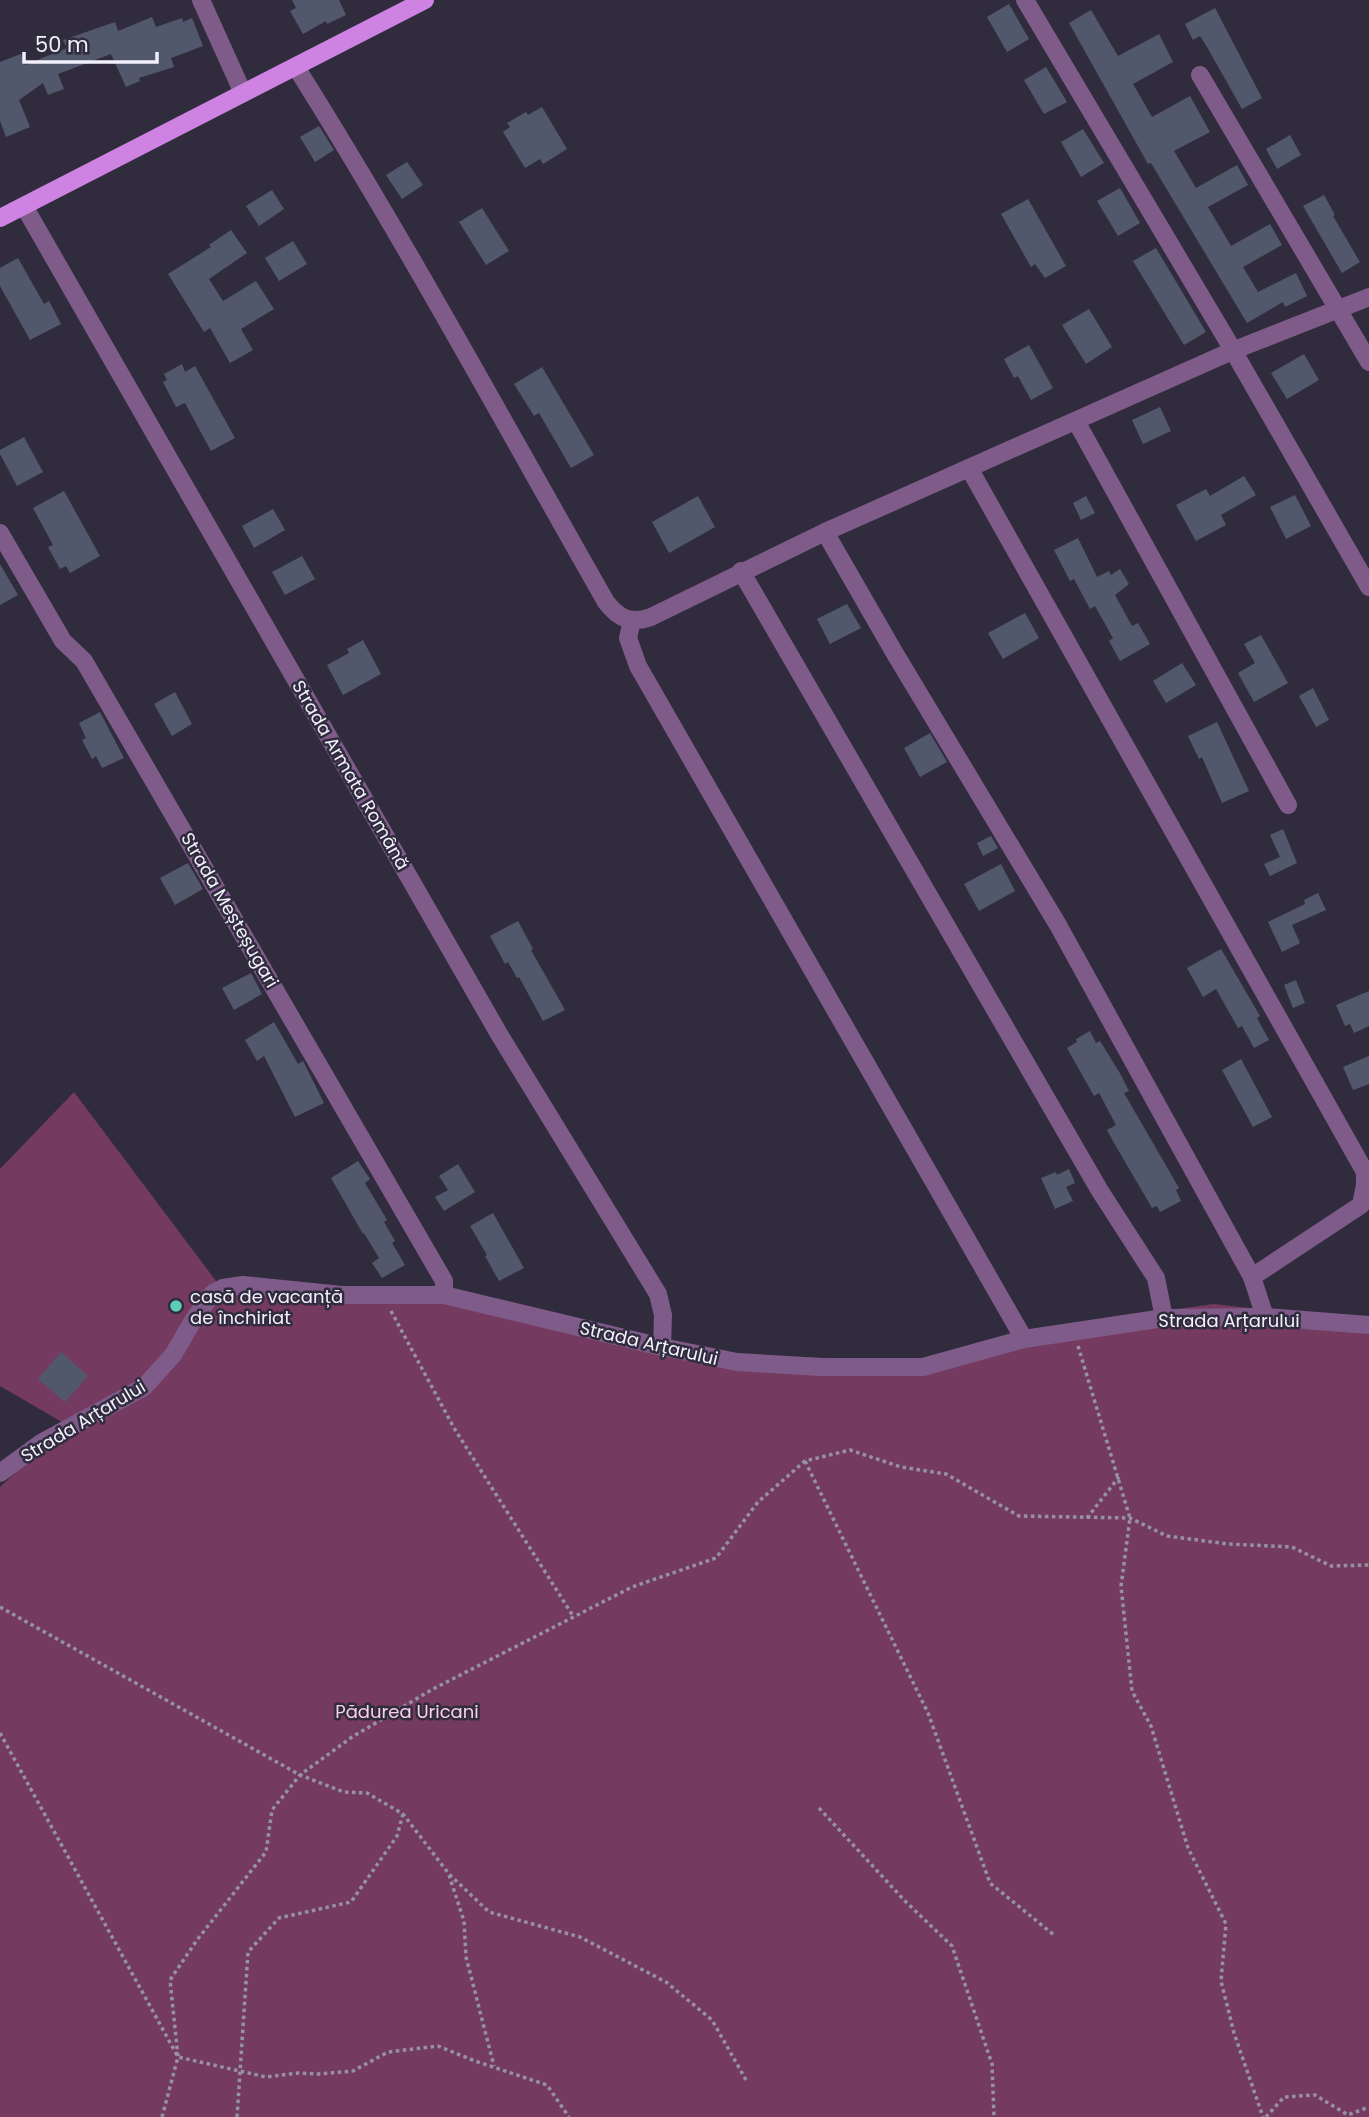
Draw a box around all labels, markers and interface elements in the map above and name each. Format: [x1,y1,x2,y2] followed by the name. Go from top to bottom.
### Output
[24,21,158,65] scale bar
[35,30,89,59] text: 50 m
[286,676,416,874] street label: Strada Armata Română
[175,828,285,992] street label: Strada Meșteșugari
[190,1284,343,1330] place label: casă de vacanță de închiriat
[168,1298,184,1314] marker: casă de vacanță de închiriat
[1158,1308,1300,1333] street label: Strada Arțarului
[577,1315,721,1371] street label: Strada Arțarului
[16,1374,150,1468] street label: Strada Arțarului
[335,1699,479,1724] park label: Pădurea Uricani

